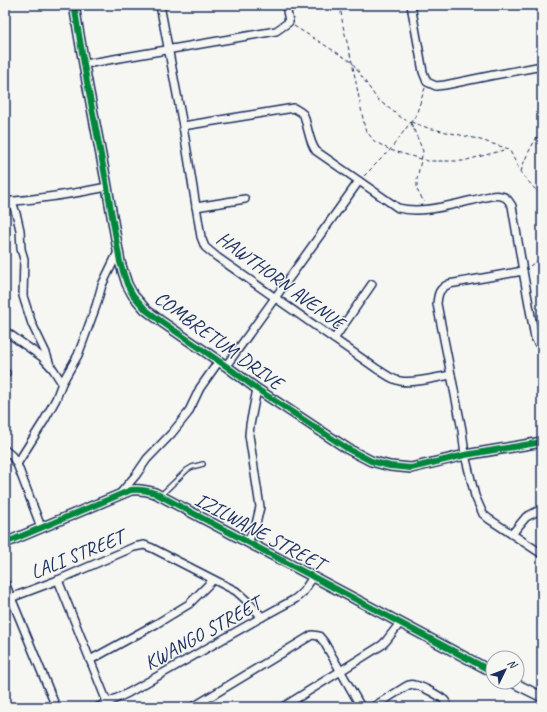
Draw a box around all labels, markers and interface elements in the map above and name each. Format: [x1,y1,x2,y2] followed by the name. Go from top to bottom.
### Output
[212,226,352,337] street label: HAWTHORN AVENUE
[150,285,290,397] street label: COMBRETUM DRIVE
[191,487,333,578] street label: IZILWANE STREET
[27,523,132,584] street label: LALI STREET
[140,589,269,676] street label: KWANGO STREET
[485,650,525,690] north arrow
[505,656,521,672] text: N

